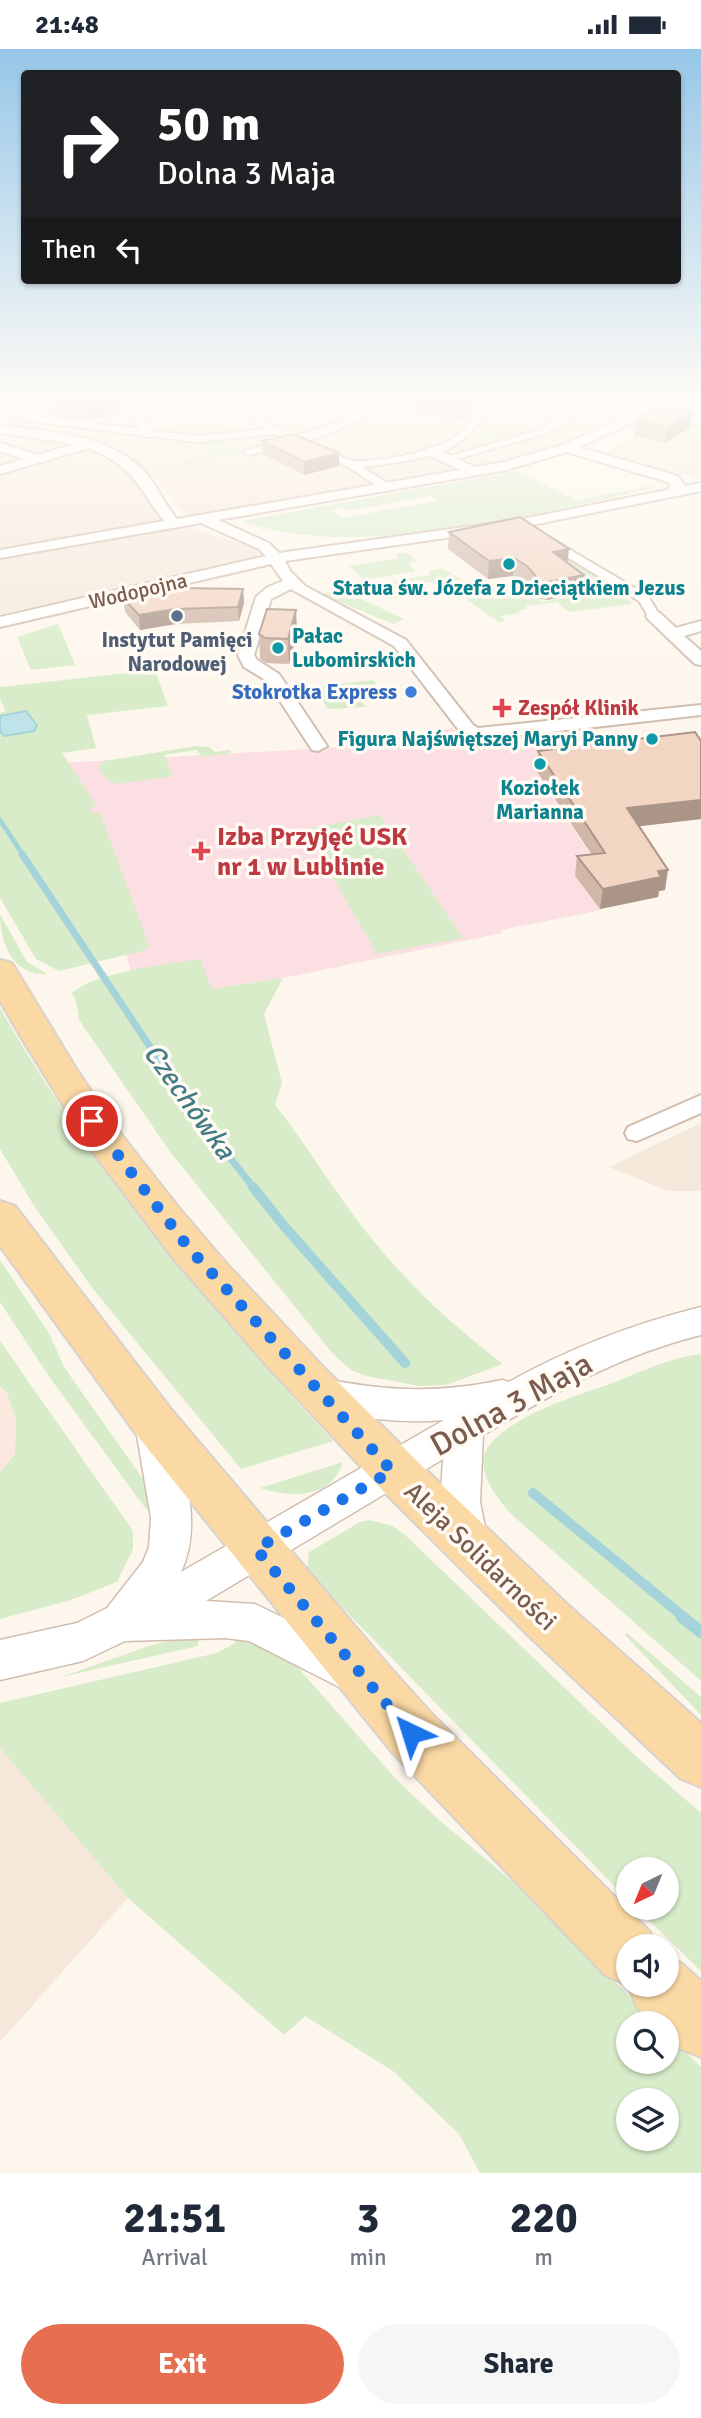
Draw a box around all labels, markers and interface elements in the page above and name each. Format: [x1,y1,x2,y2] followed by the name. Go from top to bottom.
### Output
[35,9,99,41] text: 21:48
[157,94,260,154] text: 50 m
[42,98,133,189] icon: right
[157,154,336,193] text: Dolna 3 Maja
[110,231,148,269] icon: left
[42,234,96,266] text: Then
[501,556,517,572] marker: Statua św. Józefa z Dzieciątkiem Jezus
[86,567,190,615] street label: Wodopojna
[333,575,685,601] place label: Statua św. Józefa z Dzieciątkiem Jezus
[169,608,185,624] marker: Instytut Pamięci Narodowej
[292,623,416,673] place label: Pałac Lubomirskich
[101,627,253,677] place label: Instytut Pamięci Narodowej
[270,640,286,656] marker: Pałac Lubomirskich
[232,679,397,705] place label: Stokrotka Express
[403,684,419,700] marker: Stokrotka Express
[518,695,639,721] place label: Zespół Klinik
[492,698,512,718] marker: Zespół Klinik
[337,726,639,752] place label: Figura Najświętszej Maryi Panny
[644,731,660,747] marker: Figura Najświętszej Maryi Panny
[532,756,548,772] marker: Koziołek Marianna
[496,775,584,825] place label: Koziołek Marianna
[217,821,407,883] place label: Izba Przyjęć USK nr 1 w Lublinie
[191,841,211,861] marker: Izba Przyjęć USK nr 1 w Lublinie
[136,1037,243,1167] water label: Czechówka
[62,1091,122,1151] pin
[73,1102,111,1140] icon: arrive
[423,1344,599,1465] street label: Dolna 3 Maja
[397,1476,563,1638] street label: Aleja Solidarności
[374,1696,448,1770] position arrow
[616,1857,679,1920] north arrow
[616,1857,679,2151] map controls
[616,1934,679,1997] button: sound
[616,2011,679,2074] button: search
[616,2088,679,2151] button: layers
[123,2193,226,2244] text: 21:51
[357,2193,379,2244] text: 3
[510,2193,578,2244] text: 220
[142,2243,208,2272] text: Arrival
[349,2243,387,2272] text: min
[535,2243,553,2272] text: m
[21,2324,344,2404] button: Exit
[358,2324,680,2404] button: Share

